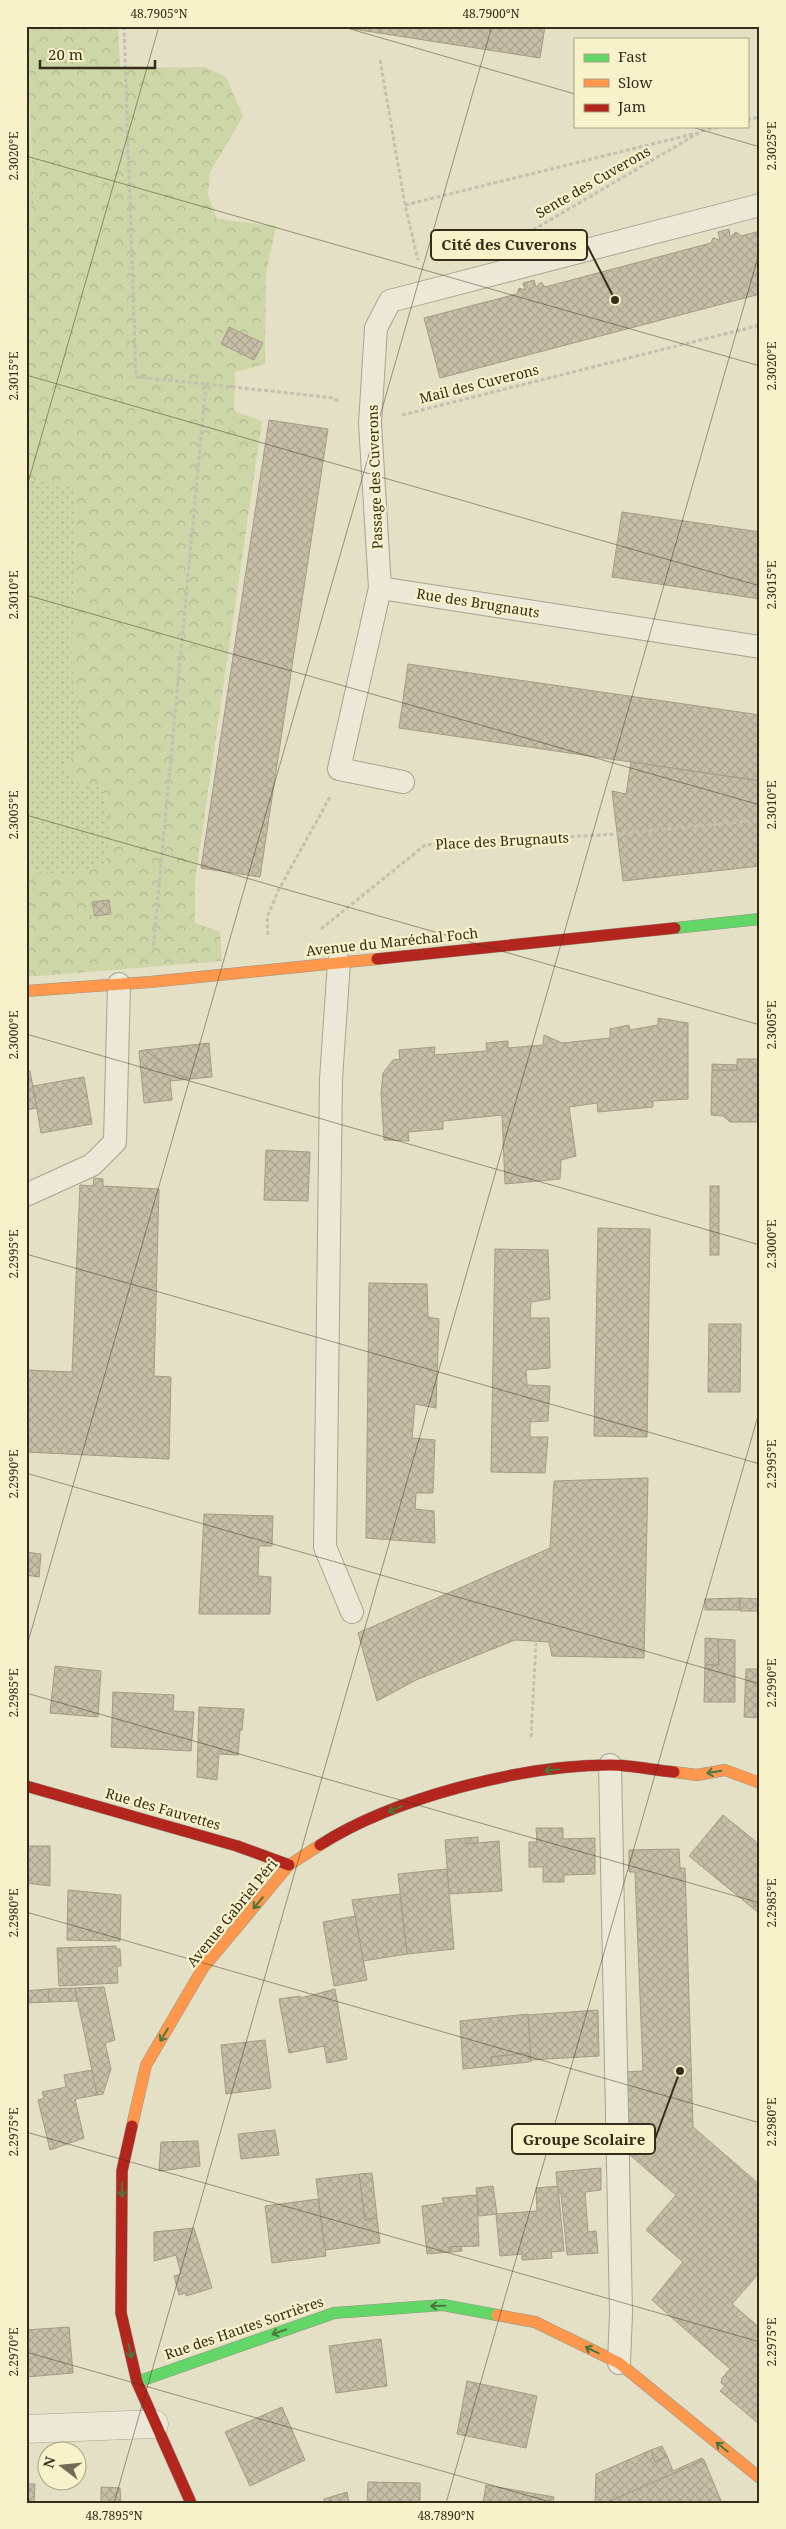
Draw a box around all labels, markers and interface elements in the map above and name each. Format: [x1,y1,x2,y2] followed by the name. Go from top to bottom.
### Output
[130,5,188,22] text: 48.7905°N
[462,5,520,22] text: 48.7900°N
[40,38,155,70] scale bar
[574,38,748,128] legend
[48,44,83,64] text: 20 m
[618,46,647,66] text: Fast
[618,72,652,92] text: Slow
[617,96,646,116] text: Jam
[763,122,780,170] text: 2.3025°E
[5,132,22,180] text: 2.3020°E
[532,141,654,222] street label: Sente des Cuverons
[431,230,587,260] callout: Cité des Cuverons
[441,234,577,254] text: Cité des Cuverons
[763,342,780,390] text: 2.3020°E
[5,352,22,400] text: 2.3015°E
[417,359,541,408] street label: Mail des Cuverons
[362,404,387,550] street label: Passage des Cuverons
[763,561,780,609] text: 2.3015°E
[5,571,22,619] text: 2.3010°E
[415,583,541,622] street label: Rue des Brugnauts
[763,781,780,829] text: 2.3010°E
[5,791,22,839] text: 2.3005°E
[435,828,569,853] street label: Place des Brugnauts
[305,923,479,960] street label: Avenue du Maréchal Foch
[763,1001,780,1049] text: 2.3005°E
[5,1011,22,1059] text: 2.3000°E
[763,1220,780,1268] text: 2.3000°E
[5,1230,22,1278] text: 2.2995°E
[763,1440,780,1488] text: 2.2995°E
[5,1450,22,1498] text: 2.2990°E
[763,1659,780,1707] text: 2.2990°E
[5,1669,22,1717] text: 2.2985°E
[545,1765,561,1775] one-way arrow
[706,1767,722,1777] one-way arrow
[103,1783,223,1834] street label: Rue des Fauvettes
[388,1805,403,1815] one-way arrow
[182,1854,281,1971] street label: Avenue Gabriel Péri
[763,1879,780,1927] text: 2.2985°E
[5,1889,22,1937] text: 2.2980°E
[252,1896,264,1909] one-way arrow
[159,2027,169,2042] one-way arrow
[763,2098,780,2146] text: 2.2980°E
[5,2108,22,2156] text: 2.2975°E
[512,2124,655,2154] callout: Groupe Scolaire
[523,2129,645,2149] text: Groupe Scolaire
[117,2181,127,2197] one-way arrow
[162,2291,326,2364] street label: Rue des Hautes Sorrières
[430,2301,446,2311] one-way arrow
[763,2318,780,2366] text: 2.2975°E
[5,2328,22,2376] text: 2.2970°E
[272,2328,287,2337] one-way arrow
[126,2343,135,2359] one-way arrow
[585,2344,600,2354] one-way arrow
[716,2441,729,2452] one-way arrow
[38,2442,88,2492] north arrow
[38,2454,60,2470] text: N
[85,2507,143,2524] text: 48.7895°N
[417,2507,475,2524] text: 48.7890°N

